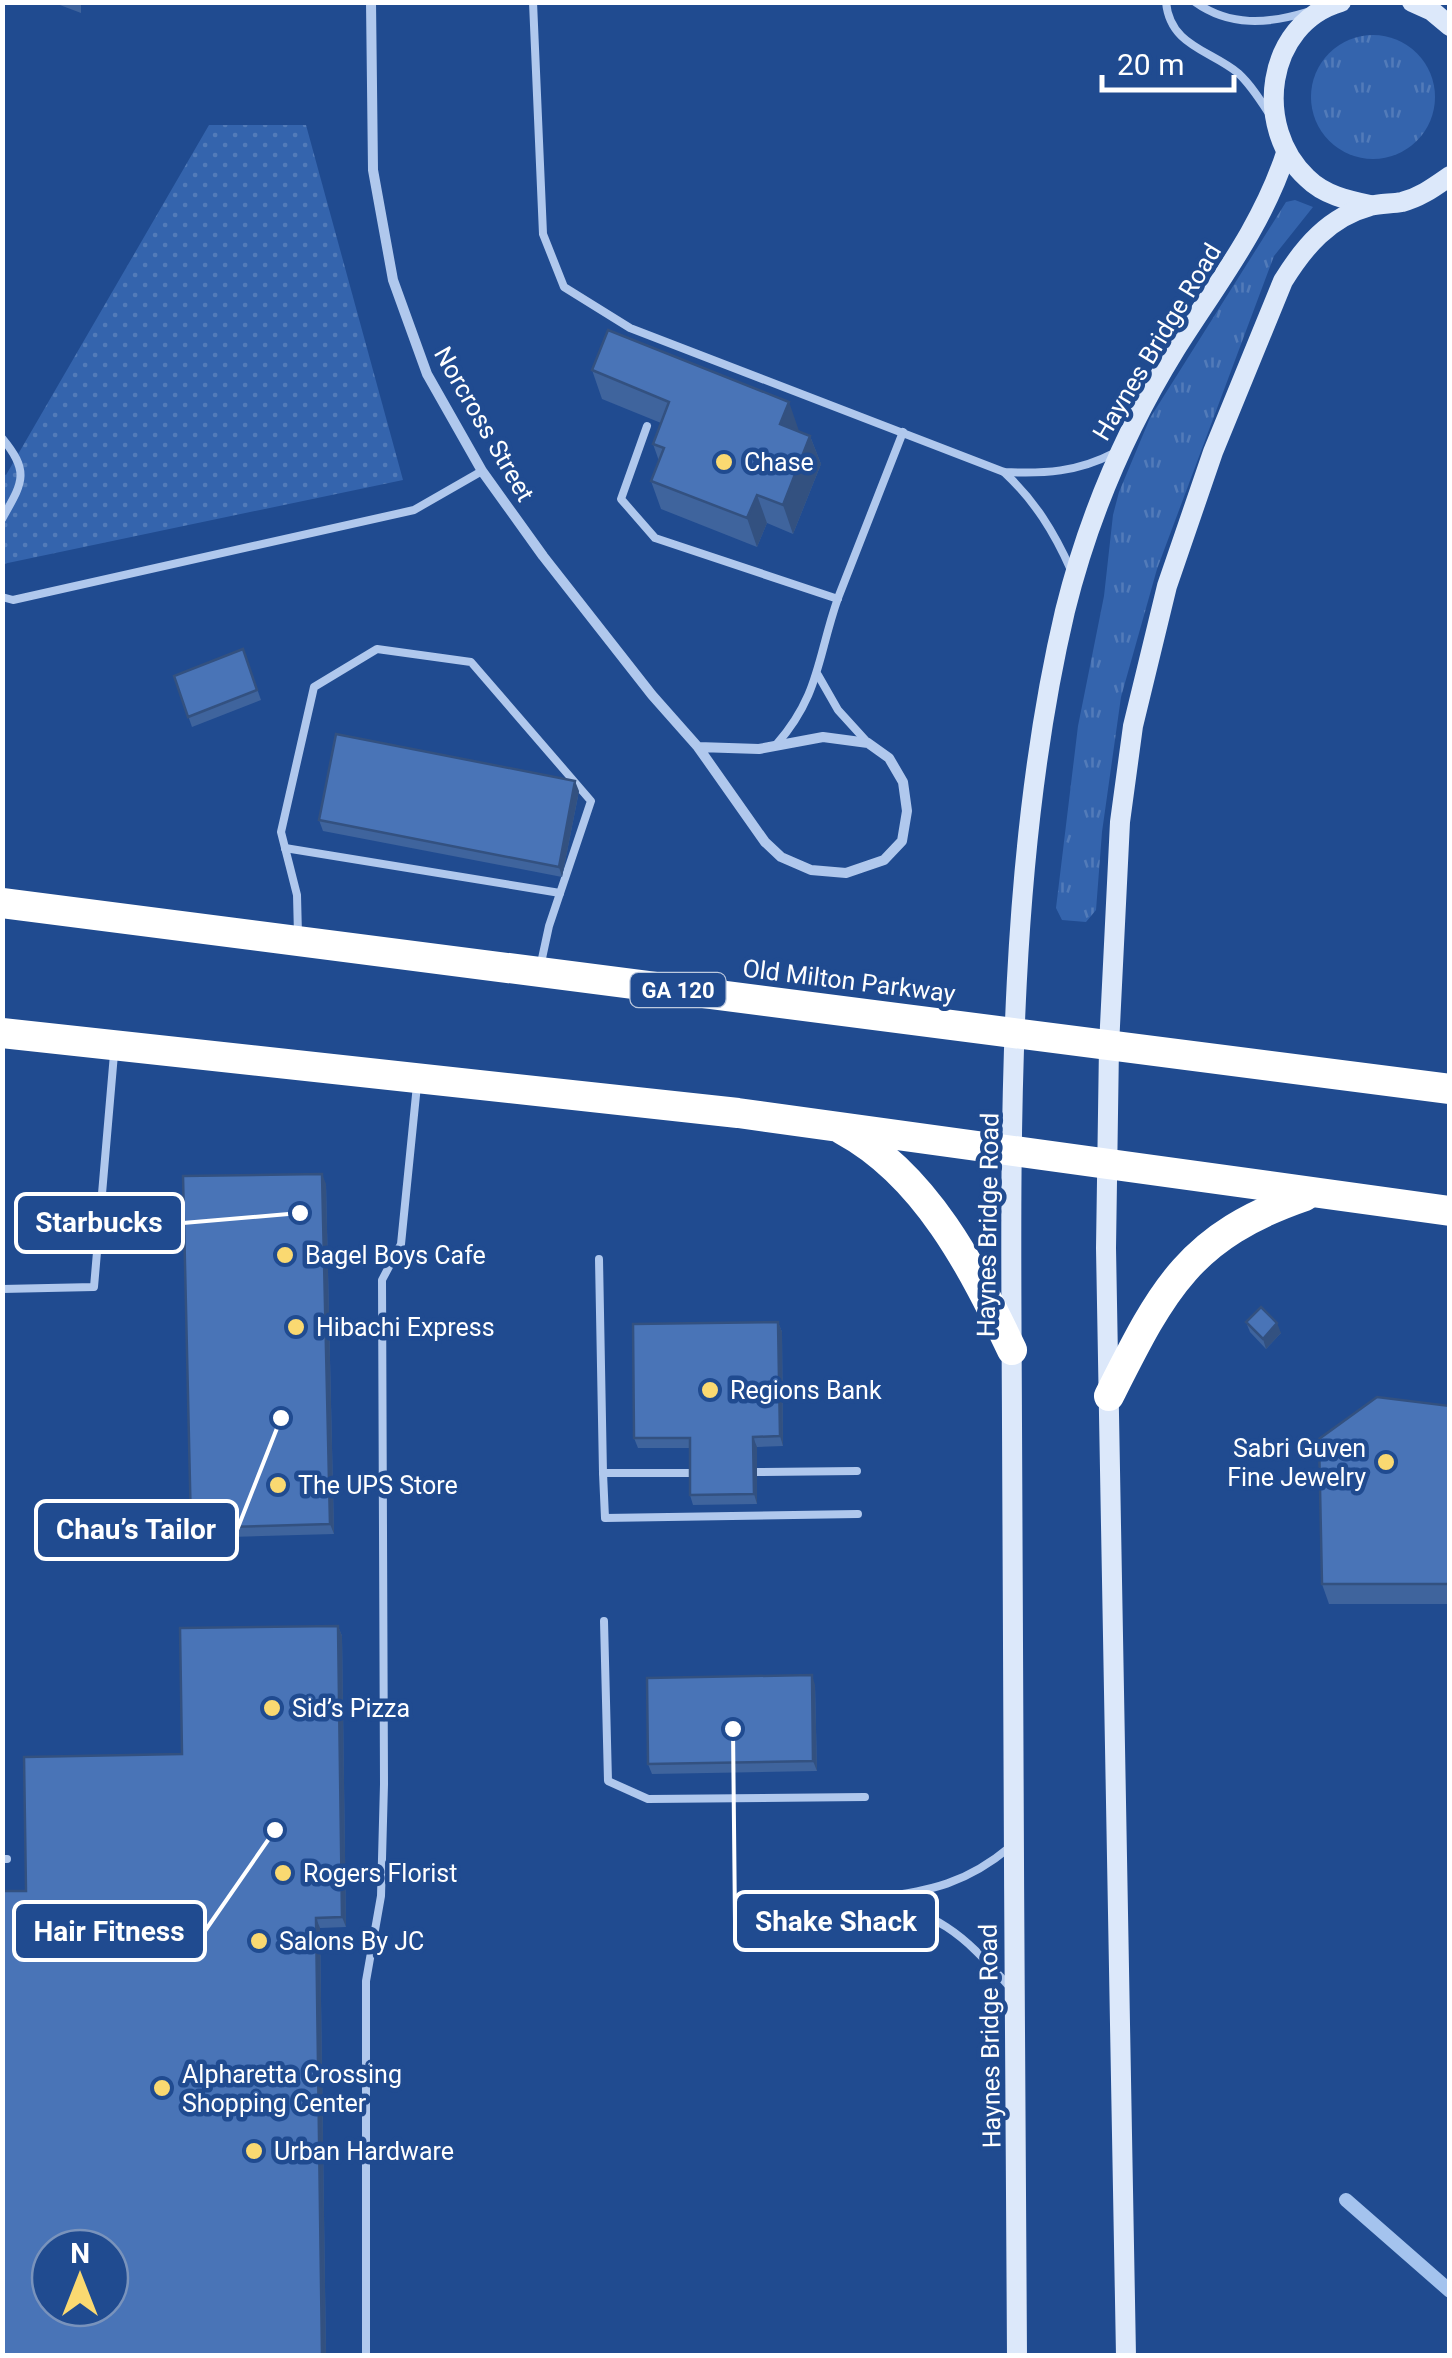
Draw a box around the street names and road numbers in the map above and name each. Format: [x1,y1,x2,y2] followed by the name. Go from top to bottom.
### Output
[1087,238,1227,446] street label: Haynes Bridge Road
[428,341,540,507] street label: Norcross Street
[741,954,957,1008] street label: Old Milton Parkway
[630,973,726,1007] road number: GA 120
[972,1113,1004,1337] street label: Haynes Bridge Road
[974,1924,1006,2148] street label: Haynes Bridge Road

